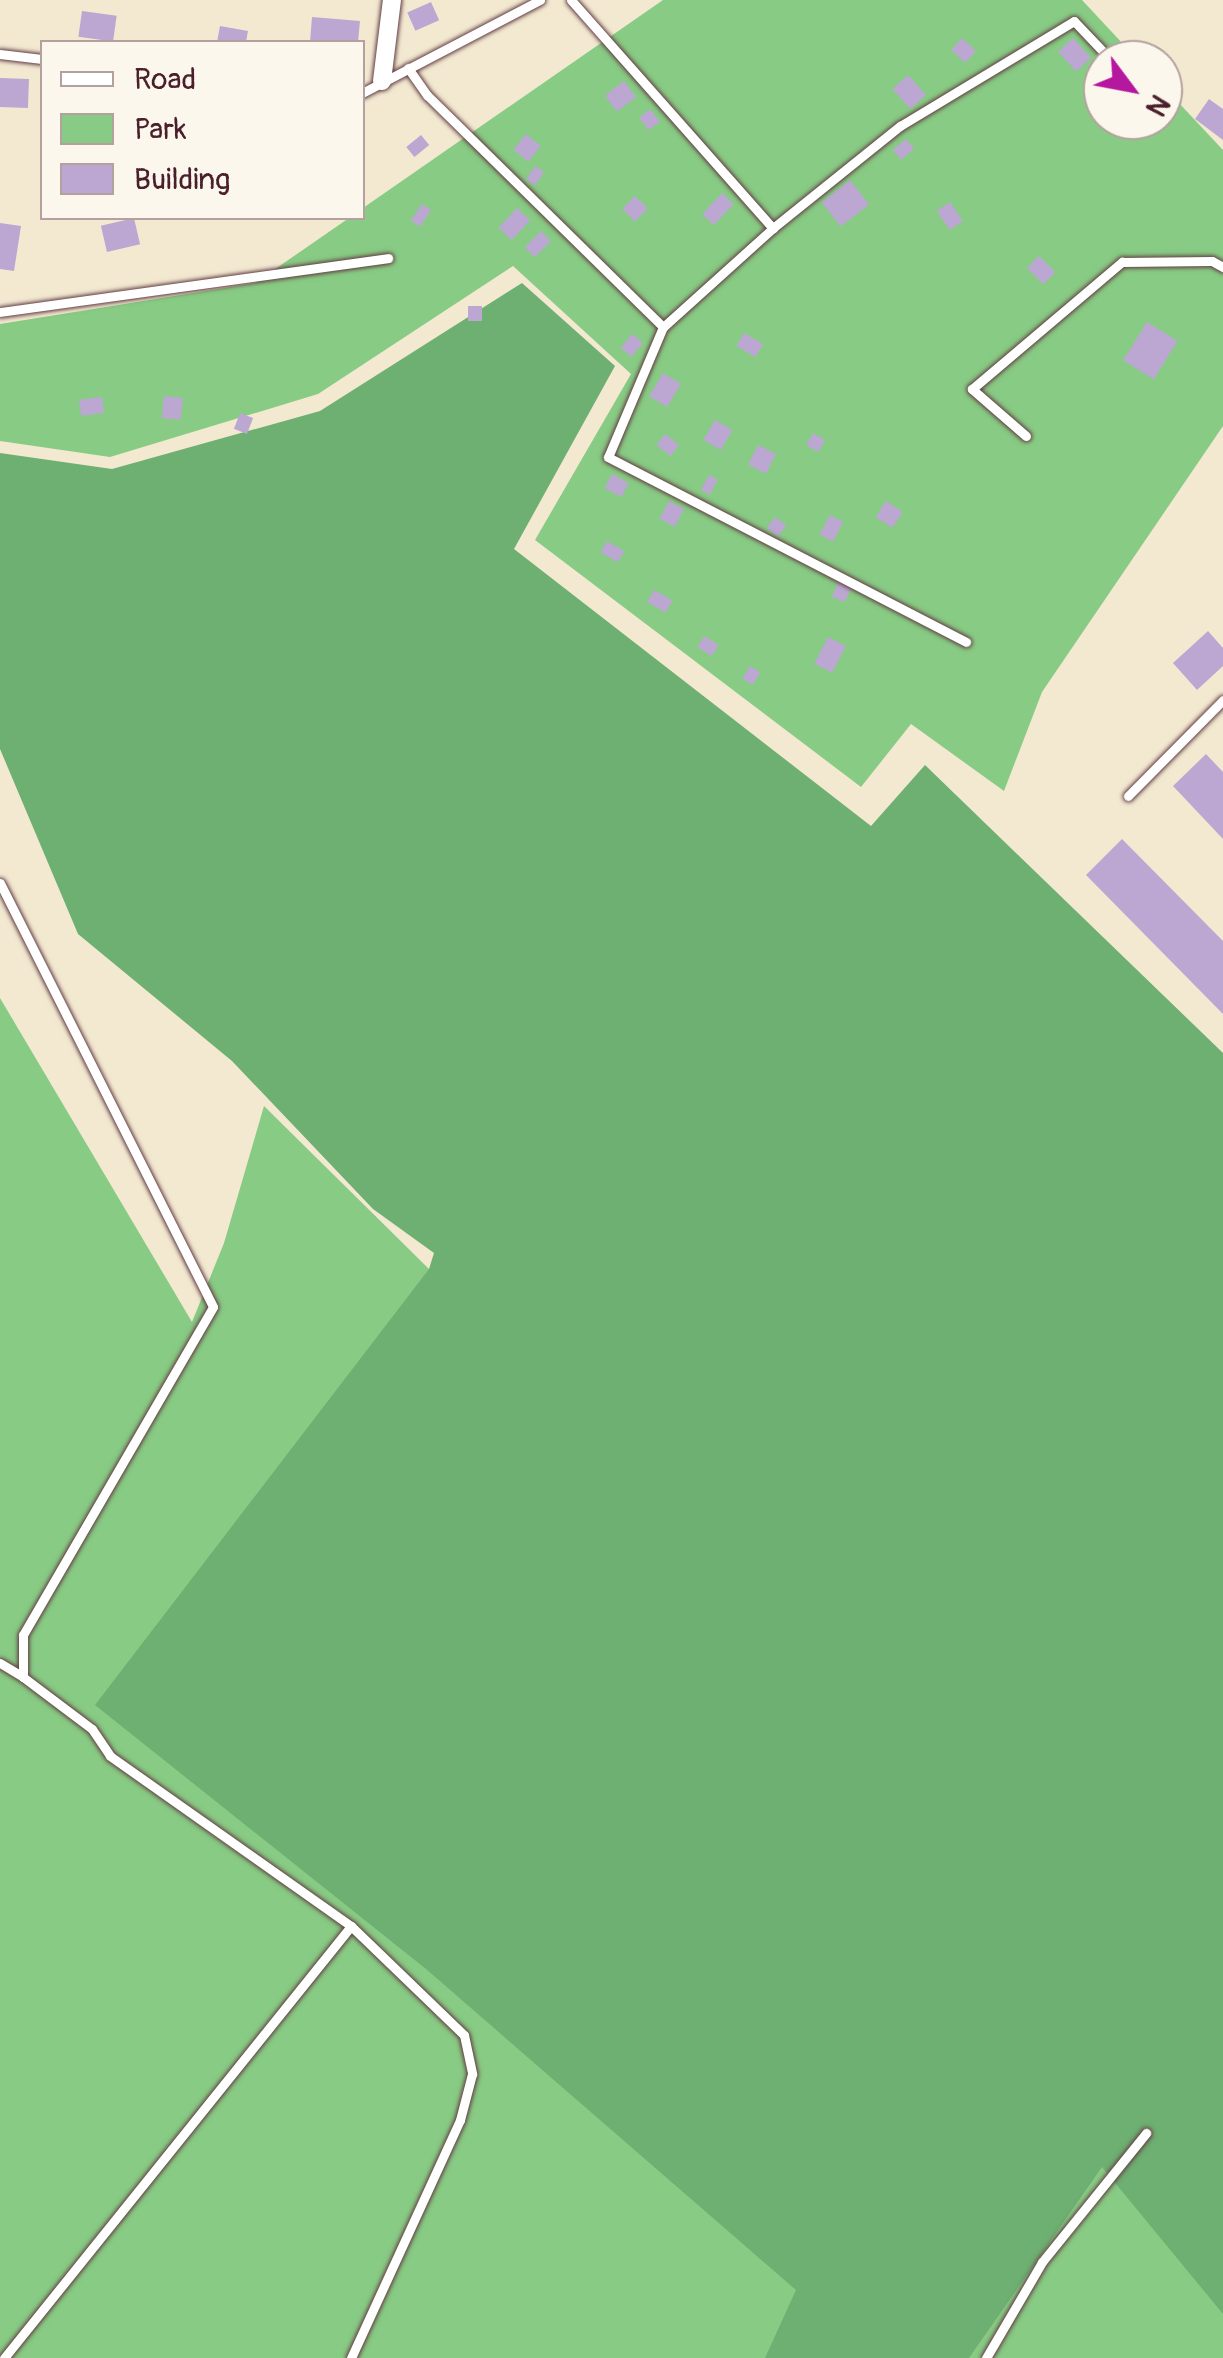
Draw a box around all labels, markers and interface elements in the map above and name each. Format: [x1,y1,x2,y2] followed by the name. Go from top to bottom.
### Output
[40,40,365,220] legend
[1083,40,1183,140] north arrow
[134,61,196,98] text: Road
[1137,88,1177,122] text: N
[134,111,187,148] text: Park
[134,161,230,198] text: Building

